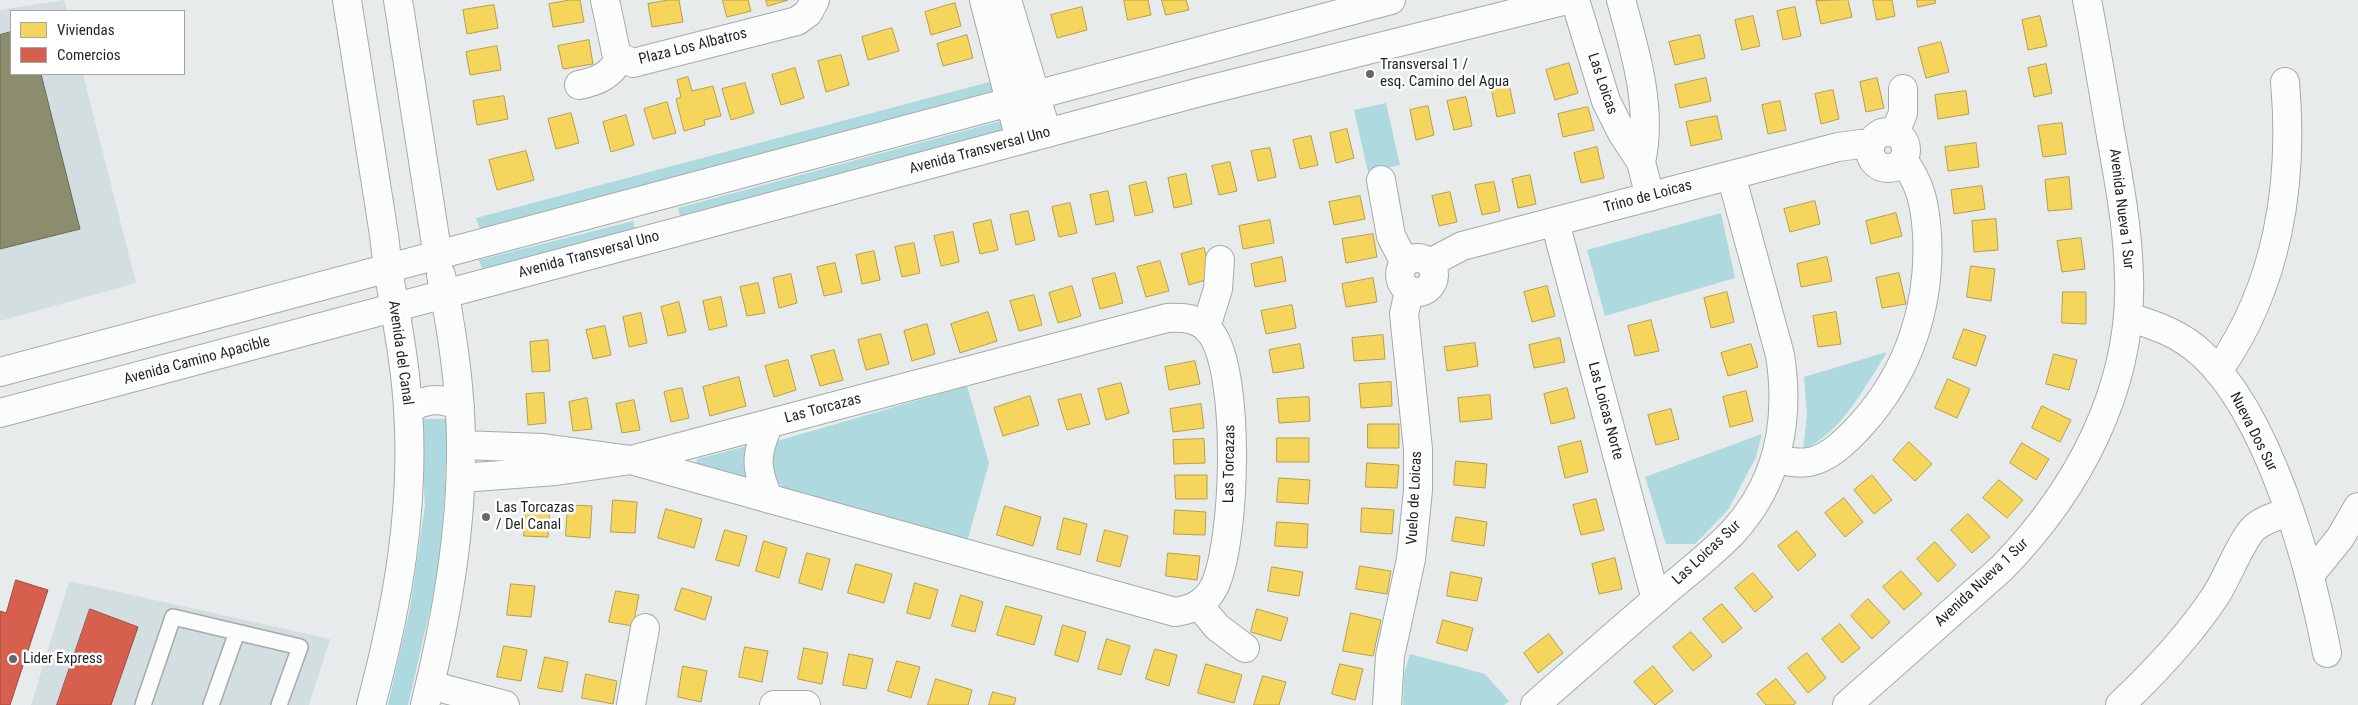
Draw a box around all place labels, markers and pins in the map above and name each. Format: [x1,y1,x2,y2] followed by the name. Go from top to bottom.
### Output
[1380,56,1509,91] place label: Transversal 1 / esq. Camino del Agua
[1364,68,1376,80] marker: Transversal 1 / esq. Camino del Agua
[496,499,574,534] place label: Las Torcazas / Del Canal
[480,511,492,523] marker: Las Torcazas / Del Canal
[23,650,103,668] place label: Lider Express
[7,653,19,665] marker: Lider Express

